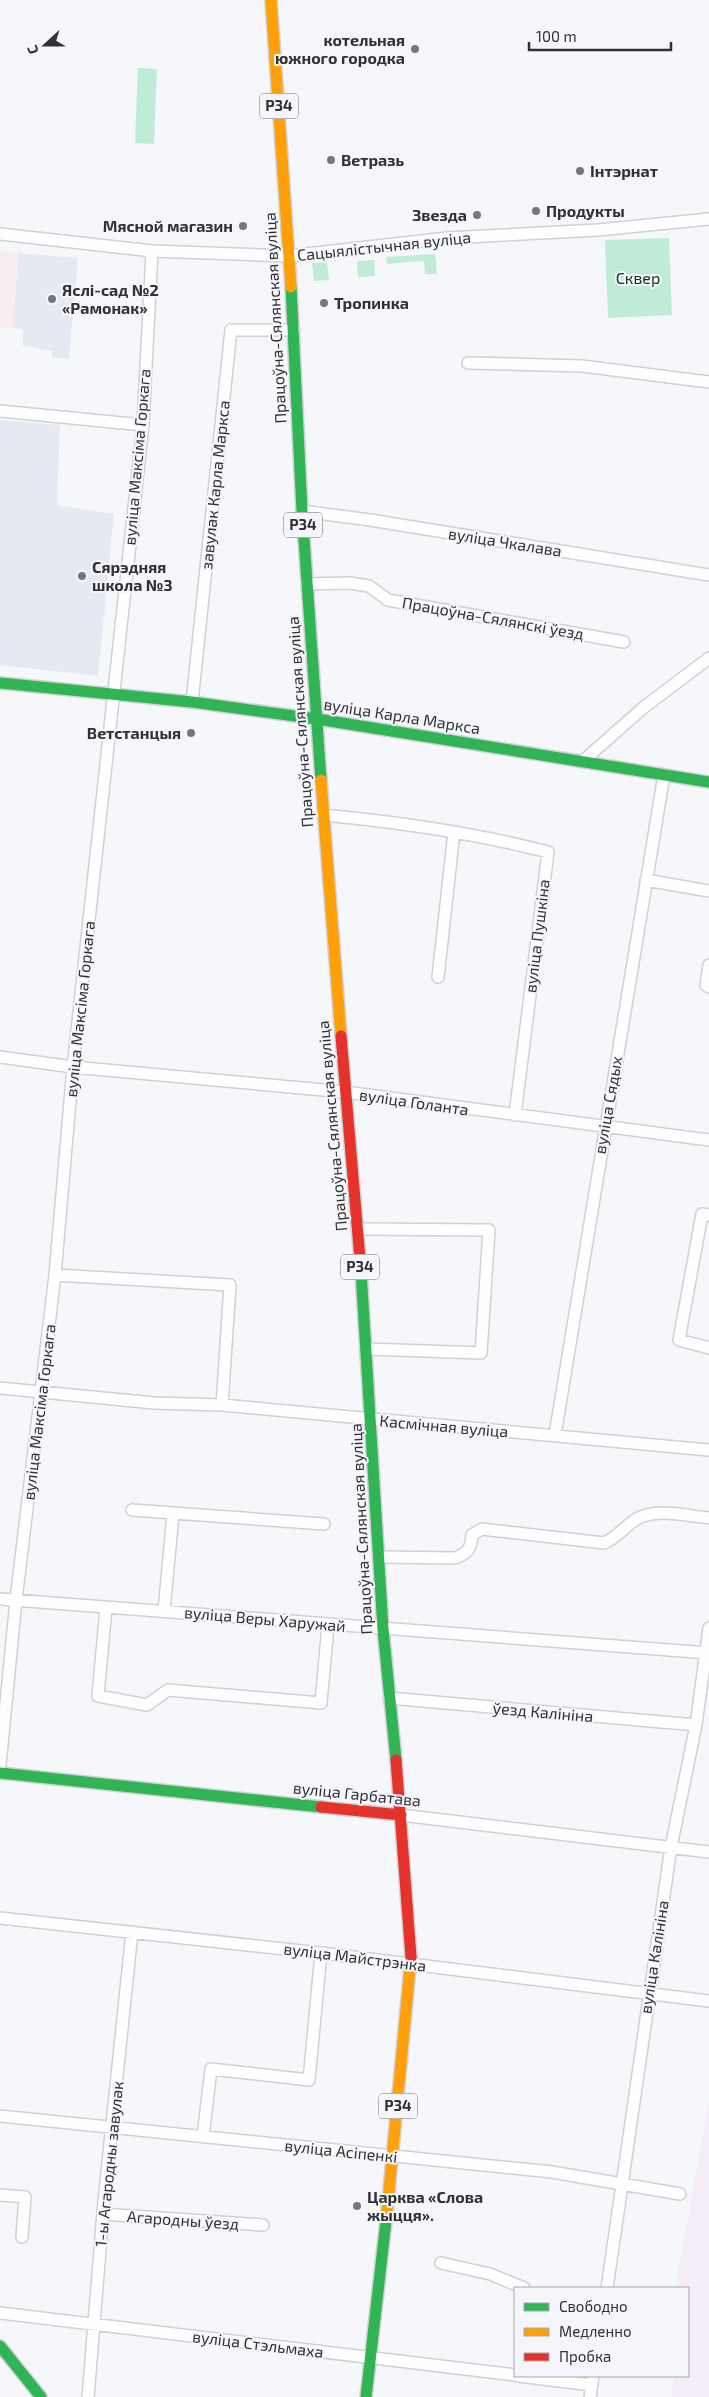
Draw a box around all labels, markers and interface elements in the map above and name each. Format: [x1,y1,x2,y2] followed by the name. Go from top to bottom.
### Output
[20,20,70,70] north arrow
[529,20,672,52] scale bar
[536,27,577,45] text: 100 m
[275,30,405,67] place label: котельная южного городка
[23,43,42,57] text: С
[409,43,421,55] marker: котельная южного городка
[260,94,298,118] road number: Р34
[341,150,404,169] place label: Ветразь
[325,154,337,166] marker: Ветразь
[590,161,658,180] place label: Інтэрнат
[574,165,586,177] marker: Інтэрнат
[546,201,625,220] place label: Продукты
[412,205,467,224] place label: Звезда
[530,205,542,217] marker: Продукты
[471,209,483,221] marker: Звезда
[259,212,291,424] street label: Працоўна-Сялянская вуліца
[103,216,233,235] place label: Мясной магазин
[237,220,249,232] marker: Мясной магазин
[296,227,472,265] street label: Сацыялістычная вуліца
[616,268,660,287] park label: Сквер
[62,280,159,317] place label: Яслі-сад №2 «Рамонак»
[46,293,58,305] marker: Яслі-сад №2 «Рамонак»
[334,293,409,312] place label: Тропинка
[318,297,330,309] marker: Тропинка
[119,368,155,546] street label: вуліца Максіма Горкага
[196,399,234,571] street label: завулак Карла Маркса
[284,512,322,538] road number: Р34
[447,523,563,561] street label: вуліца Чкалава
[92,557,173,594] place label: Сярэдняя школа №3
[76,570,88,582] marker: Сярэдняя школа №3
[400,592,586,644] street label: Працоўна-Сялянскі ўезд
[283,616,317,828] street label: Працоўна-Сялянская вуліца
[322,694,482,738] street label: вуліца Карла Маркса
[87,723,181,742] place label: Ветстанцыя
[185,727,197,739] marker: Ветстанцыя
[520,878,554,994] street label: вуліца Пушкіна
[61,920,99,1098] street label: вуліца Максіма Горкага
[313,1020,351,1232] street label: Працоўна-Сялянская вуліца
[590,1054,627,1155] street label: вуліца Сядых
[358,1084,470,1120] street label: вуліца Голанта
[341,1254,379,1280] road number: Р34
[18,1323,60,1501] street label: вуліца Максіма Горкага
[379,1410,509,1442] street label: Касмічная вуліца
[345,1423,377,1635] street label: Працоўна-Сялянская вуліца
[183,1602,347,1636] street label: вуліца Веры Харужай
[492,1698,594,1726] street label: ўезд Калініна
[292,1777,422,1811] street label: вуліца Гарбатава
[635,1899,673,2015] street label: вуліца Калініна
[282,1938,428,1976] street label: вуліца Майстрэнка
[90,2080,128,2248] street label: 1-ы Агародны завулак
[379,2094,417,2118] road number: Р34
[284,2135,398,2167] street label: вуліца Асіпенкі
[367,2187,483,2224] place label: Царква «Слова жыцця».
[351,2200,363,2212] marker: Царква «Слова жыцця».
[126,2206,240,2234] street label: Агародны ўезд
[514,2287,689,2377] legend
[559,2297,628,2315] text: Свободно
[559,2322,632,2340] text: Медленно
[191,2326,325,2362] street label: вуліца Стэльмаха
[559,2347,611,2365] text: Пробка

